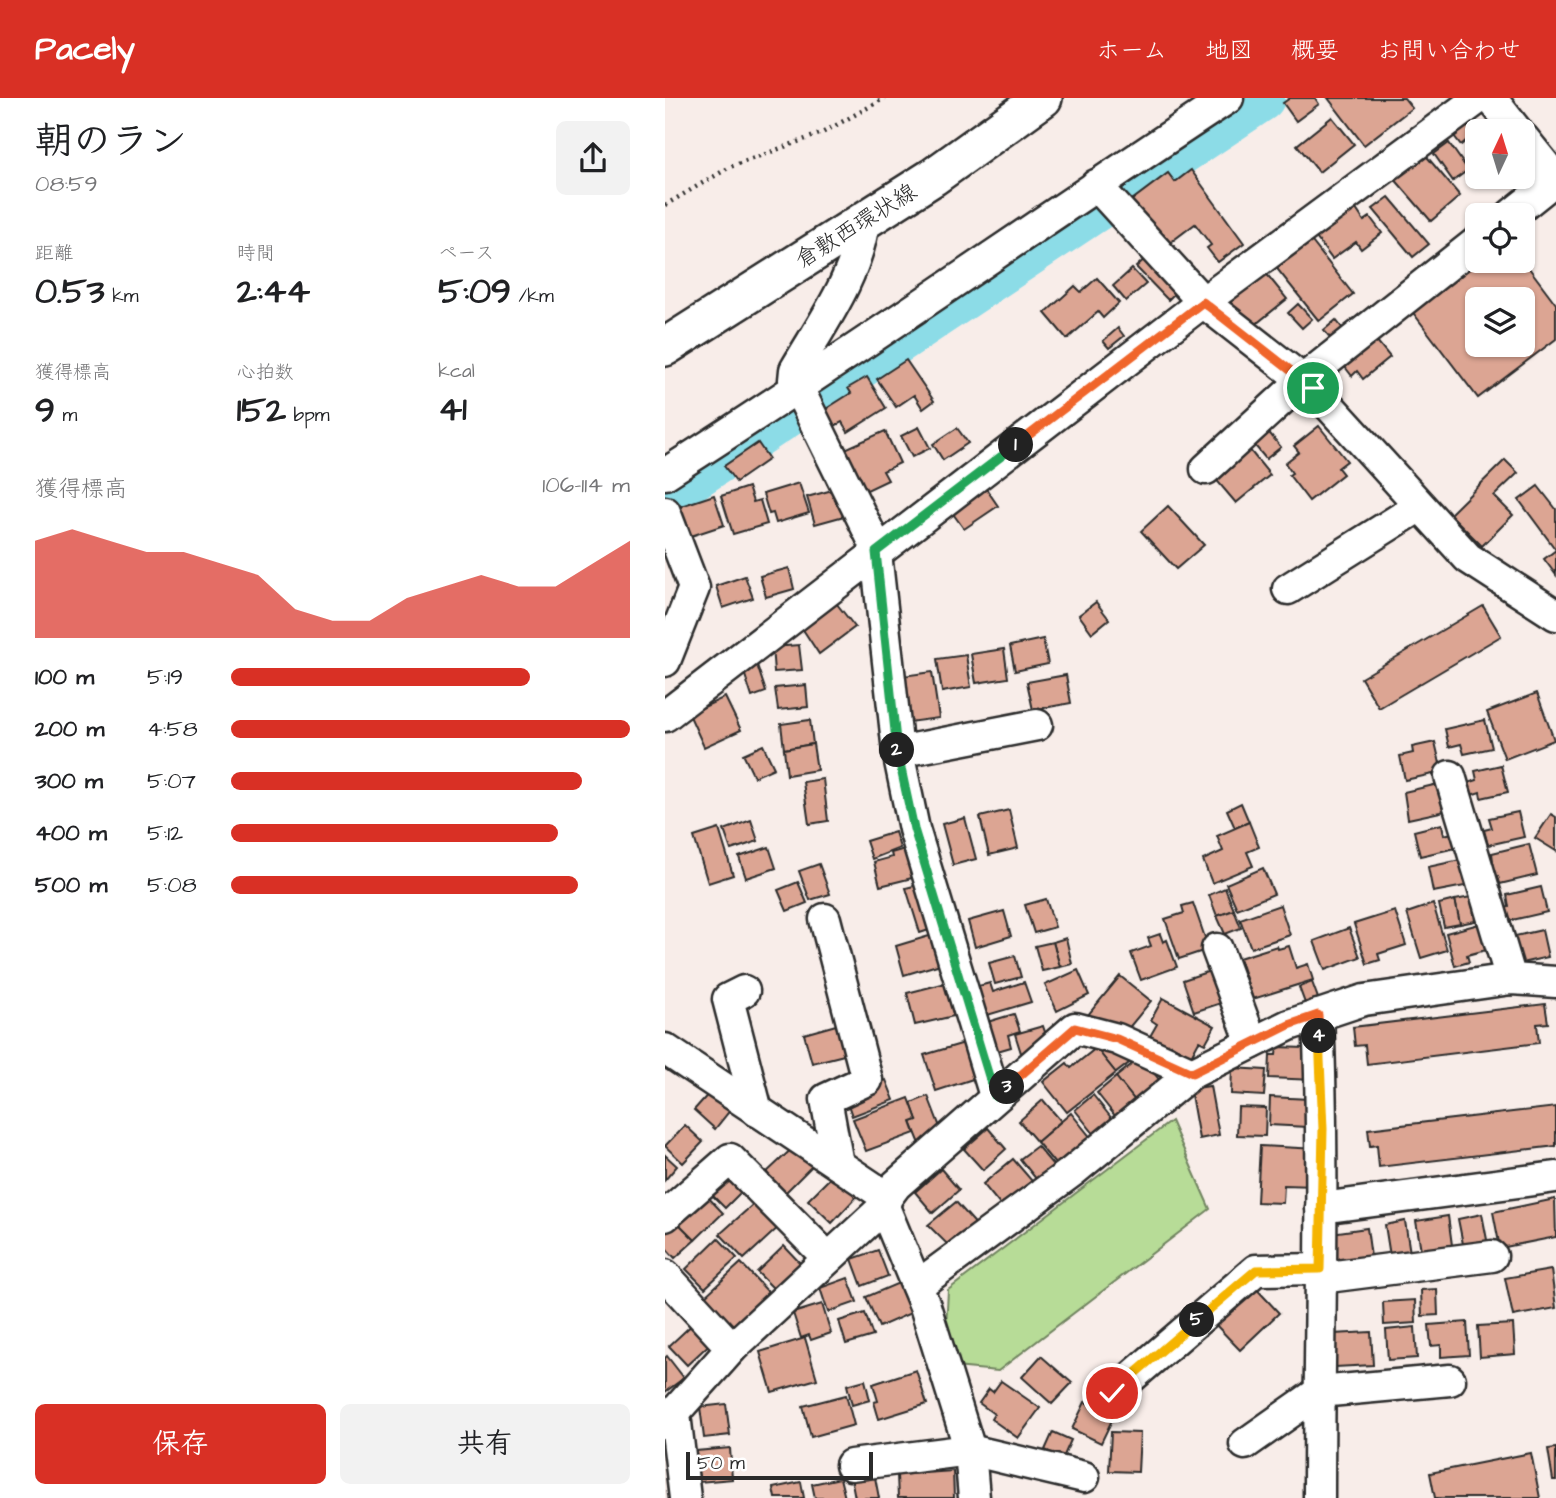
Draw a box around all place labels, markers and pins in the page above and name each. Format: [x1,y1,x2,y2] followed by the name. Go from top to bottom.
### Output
[1283,358,1343,418] pin
[999,428,1033,462] pin: 1
[880,732,915,768] pin: 2
[1301,1018,1337,1054] pin: 4
[989,1070,1025,1104] pin: 3
[1179,1302,1215,1338] pin: 5
[1082,1363,1142,1423] pin

